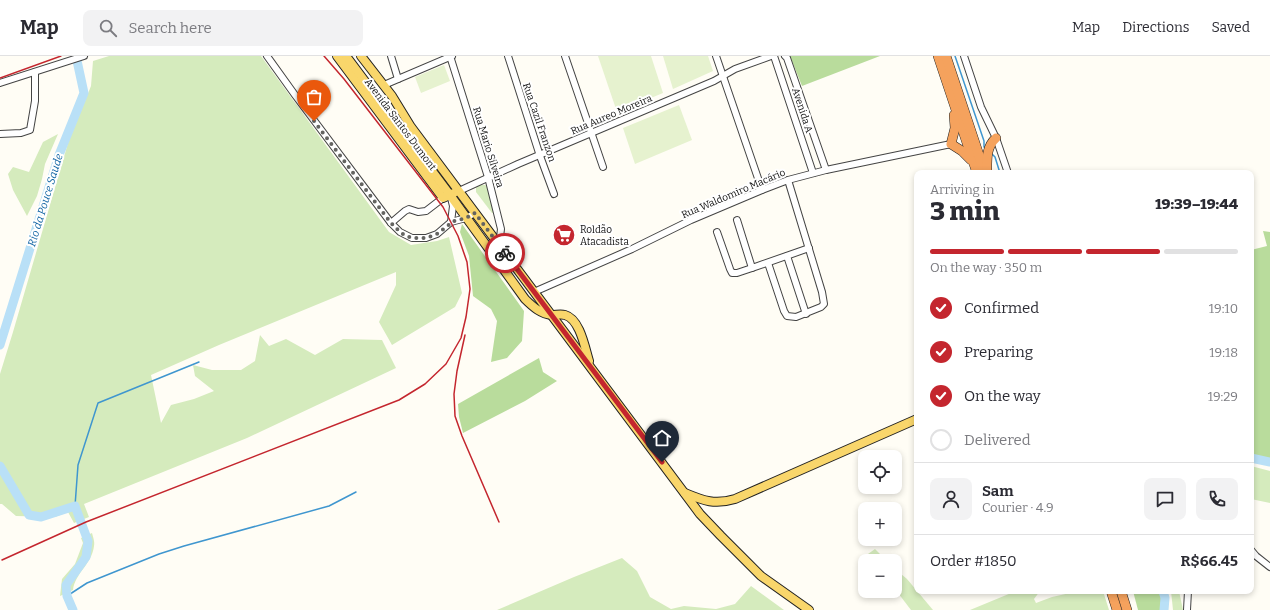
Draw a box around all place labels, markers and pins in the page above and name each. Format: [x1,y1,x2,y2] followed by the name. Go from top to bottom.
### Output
[297,80,331,121] pin
[551,222,577,248] supermarket icon: Roldão Atacadista
[580,224,629,248] place label: Roldão Atacadista
[645,421,679,462] pin

